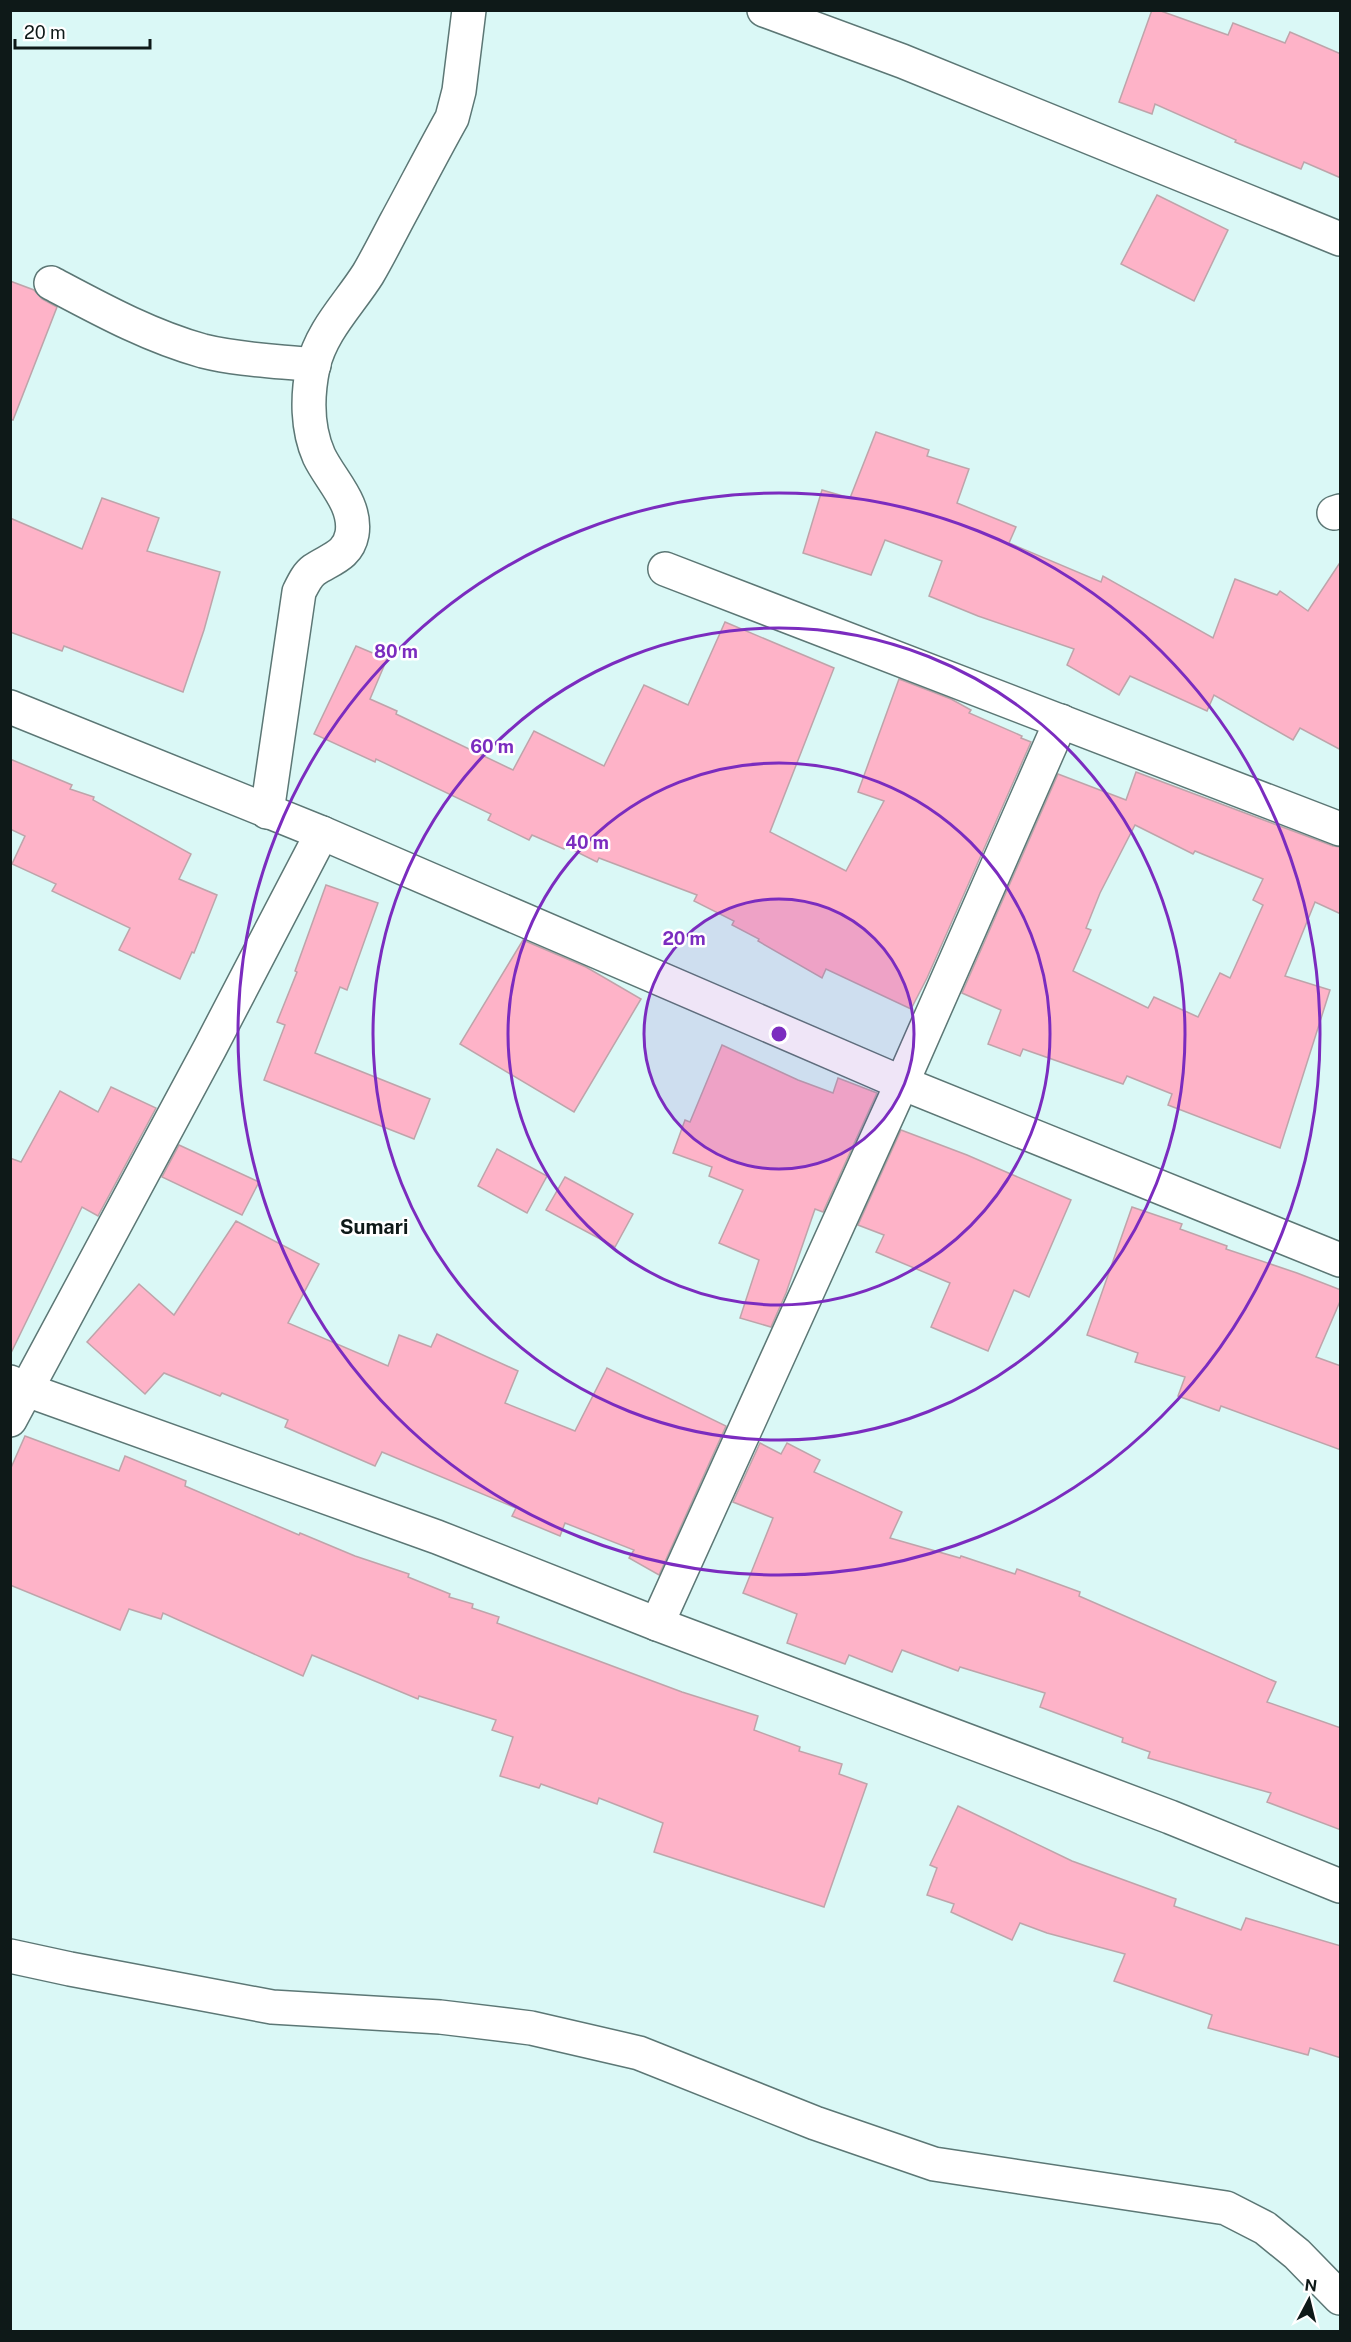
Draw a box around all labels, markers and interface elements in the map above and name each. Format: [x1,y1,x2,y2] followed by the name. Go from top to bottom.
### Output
[15,12,150,50] scale bar
[24,22,66,43] text: 20 m
[374,641,418,662] text: 80 m
[470,736,514,757] text: 60 m
[565,832,609,853] text: 40 m
[662,928,706,949] text: 20 m
[769,1024,789,1044] centre of rings
[340,1215,408,1239] district label: Sumari
[1279,2270,1339,2330] north arrow
[1303,2275,1318,2296] text: N

